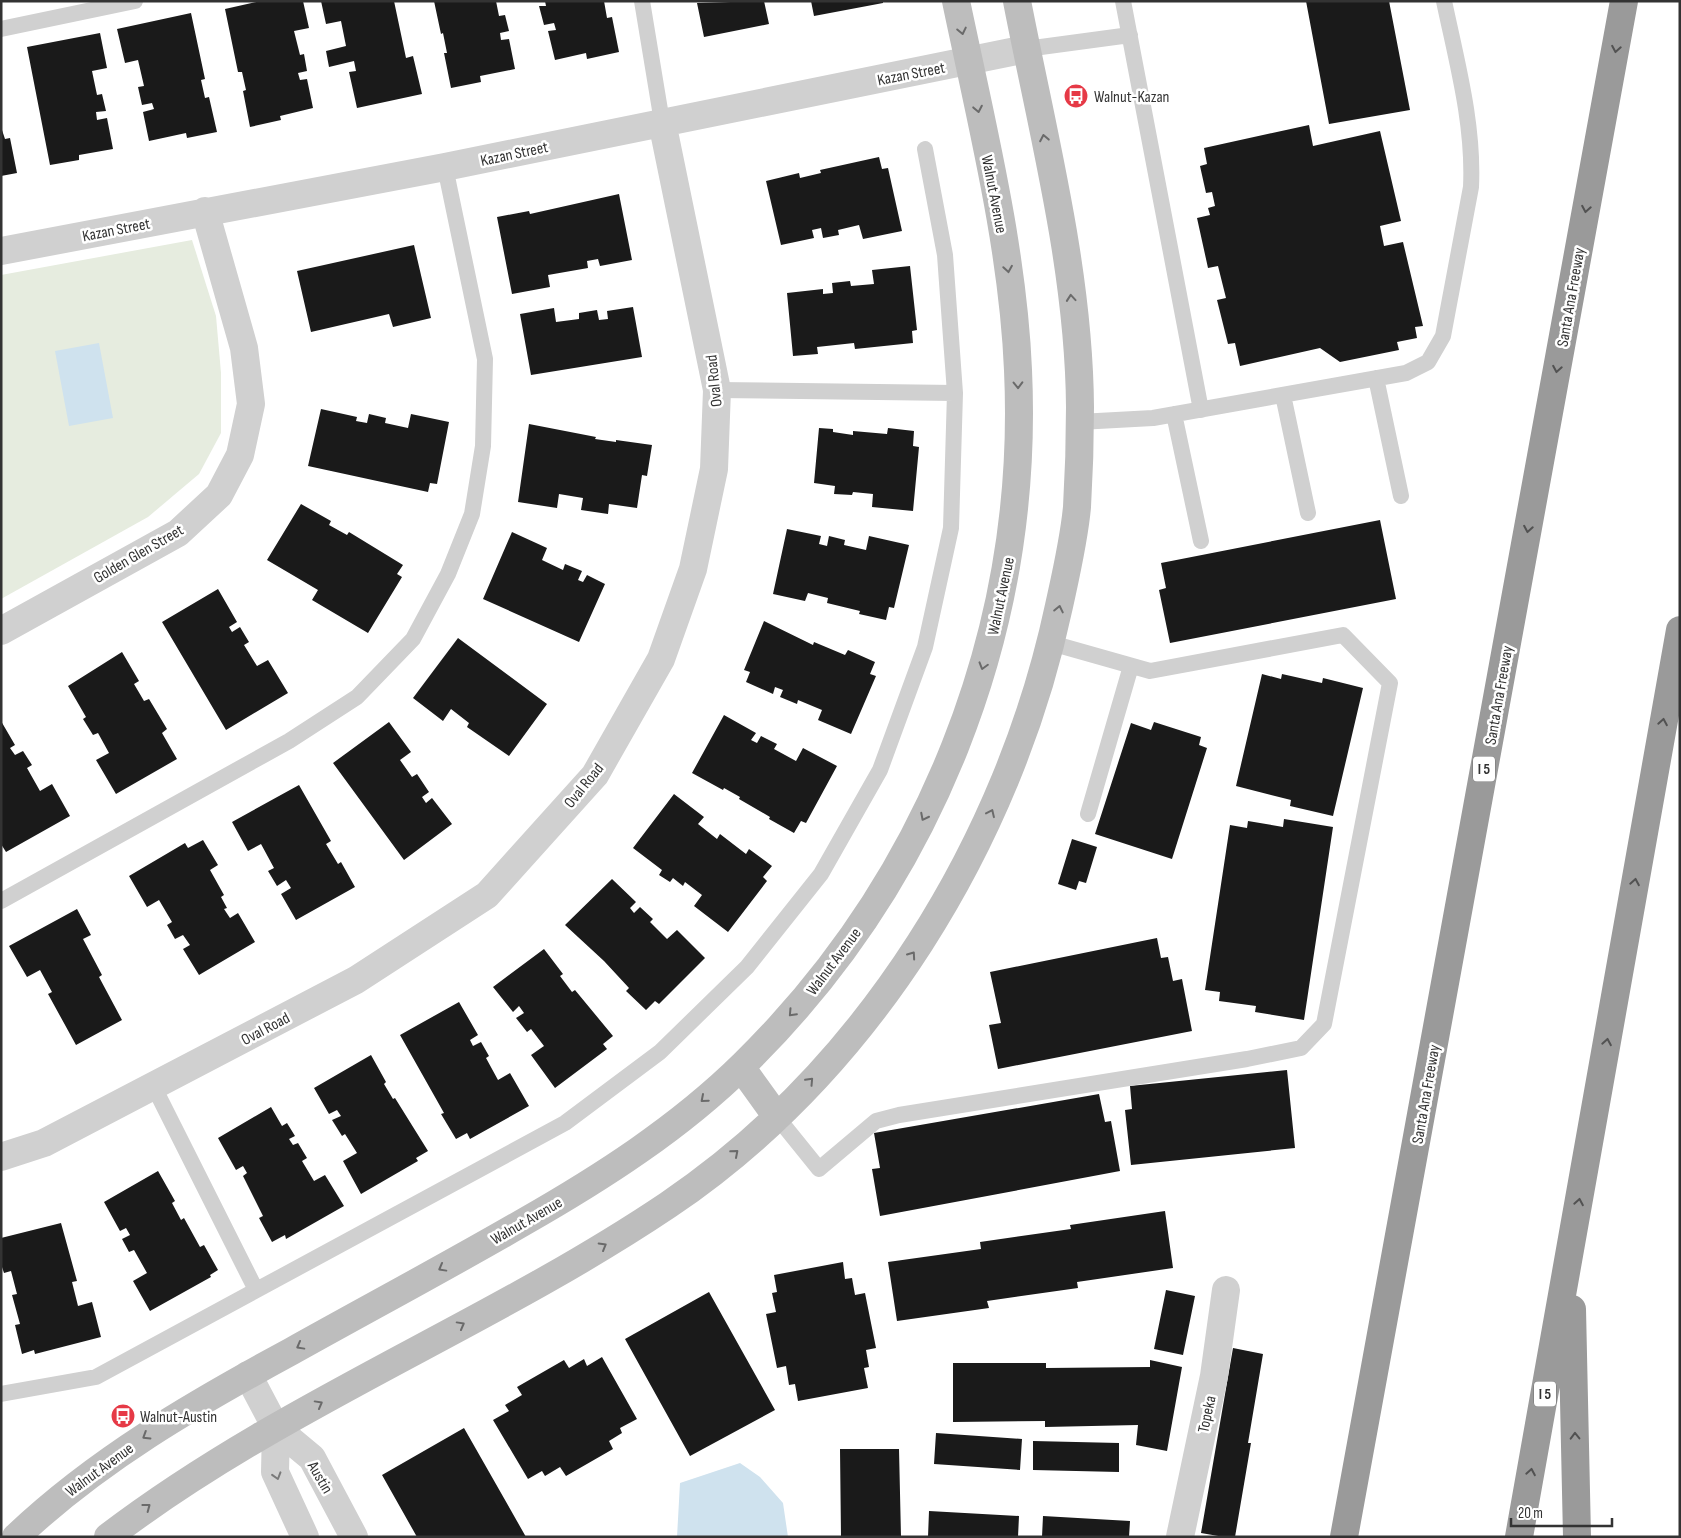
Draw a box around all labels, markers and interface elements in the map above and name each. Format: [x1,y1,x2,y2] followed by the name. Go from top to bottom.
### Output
[957,27,967,36] one-way arrow
[1611,45,1621,54] one-way arrow
[876,59,947,90] street label: Kazan Street
[1063,83,1089,109] bus stop icon: Walnut-Kazan
[1094,88,1169,107] place label: Walnut-Kazan
[973,105,983,114] one-way arrow
[1039,133,1050,142] one-way arrow
[479,138,550,171] street label: Kazan Street
[977,154,1010,235] street label: Walnut Avenue
[1582,205,1592,213] one-way arrow
[81,215,152,246] street label: Kazan Street
[1553,246,1590,348] street label: Santa Ana Freeway
[1002,265,1013,273] one-way arrow
[1066,294,1077,302] one-way arrow
[702,354,727,408] street label: Oval Road
[1553,365,1563,373] one-way arrow
[1013,381,1024,389] one-way arrow
[90,521,187,588] street label: Golden Glen Street
[1524,524,1534,533] one-way arrow
[984,556,1019,637] street label: Walnut Avenue
[1053,605,1063,614] one-way arrow
[1481,644,1518,746] street label: Santa Ana Freeway
[979,661,989,670] one-way arrow
[1658,718,1668,727] one-way arrow
[1473,756,1495,782] road number: I 5
[560,760,608,812] street label: Oval Road
[984,809,995,818] one-way arrow
[920,812,930,821] one-way arrow
[1630,878,1640,887] one-way arrow
[803,925,866,999] street label: Walnut Avenue
[906,951,915,961] one-way arrow
[789,1007,798,1016] one-way arrow
[238,1009,293,1050] street label: Oval Road
[1601,1038,1611,1047] one-way arrow
[1408,1043,1445,1145] street label: Santa Ana Freeway
[805,1078,814,1087] one-way arrow
[700,1093,709,1102] one-way arrow
[730,1149,739,1158] one-way arrow
[488,1193,566,1249] street label: Walnut Avenue
[1573,1198,1583,1207] one-way arrow
[597,1242,606,1252] one-way arrow
[438,1262,447,1272] one-way arrow
[456,1321,465,1331] one-way arrow
[296,1340,305,1350] one-way arrow
[1534,1382,1556,1406] road number: I 5
[1194,1394,1221,1435] street label: Topeka
[313,1400,322,1410] one-way arrow
[110,1403,136,1429] bus stop icon: Walnut-Austin
[140,1408,217,1427] place label: Walnut-Austin
[142,1429,151,1439] one-way arrow
[1570,1431,1580,1439] one-way arrow
[62,1439,138,1501] street label: Walnut Avenue
[302,1457,336,1497] street label: Austin
[1526,1467,1536,1476] one-way arrow
[272,1471,282,1480] one-way arrow
[1511,1496,1612,1528] scale bar
[1518,1504,1543,1523] text: 20 m
[141,1505,150,1513] one-way arrow

